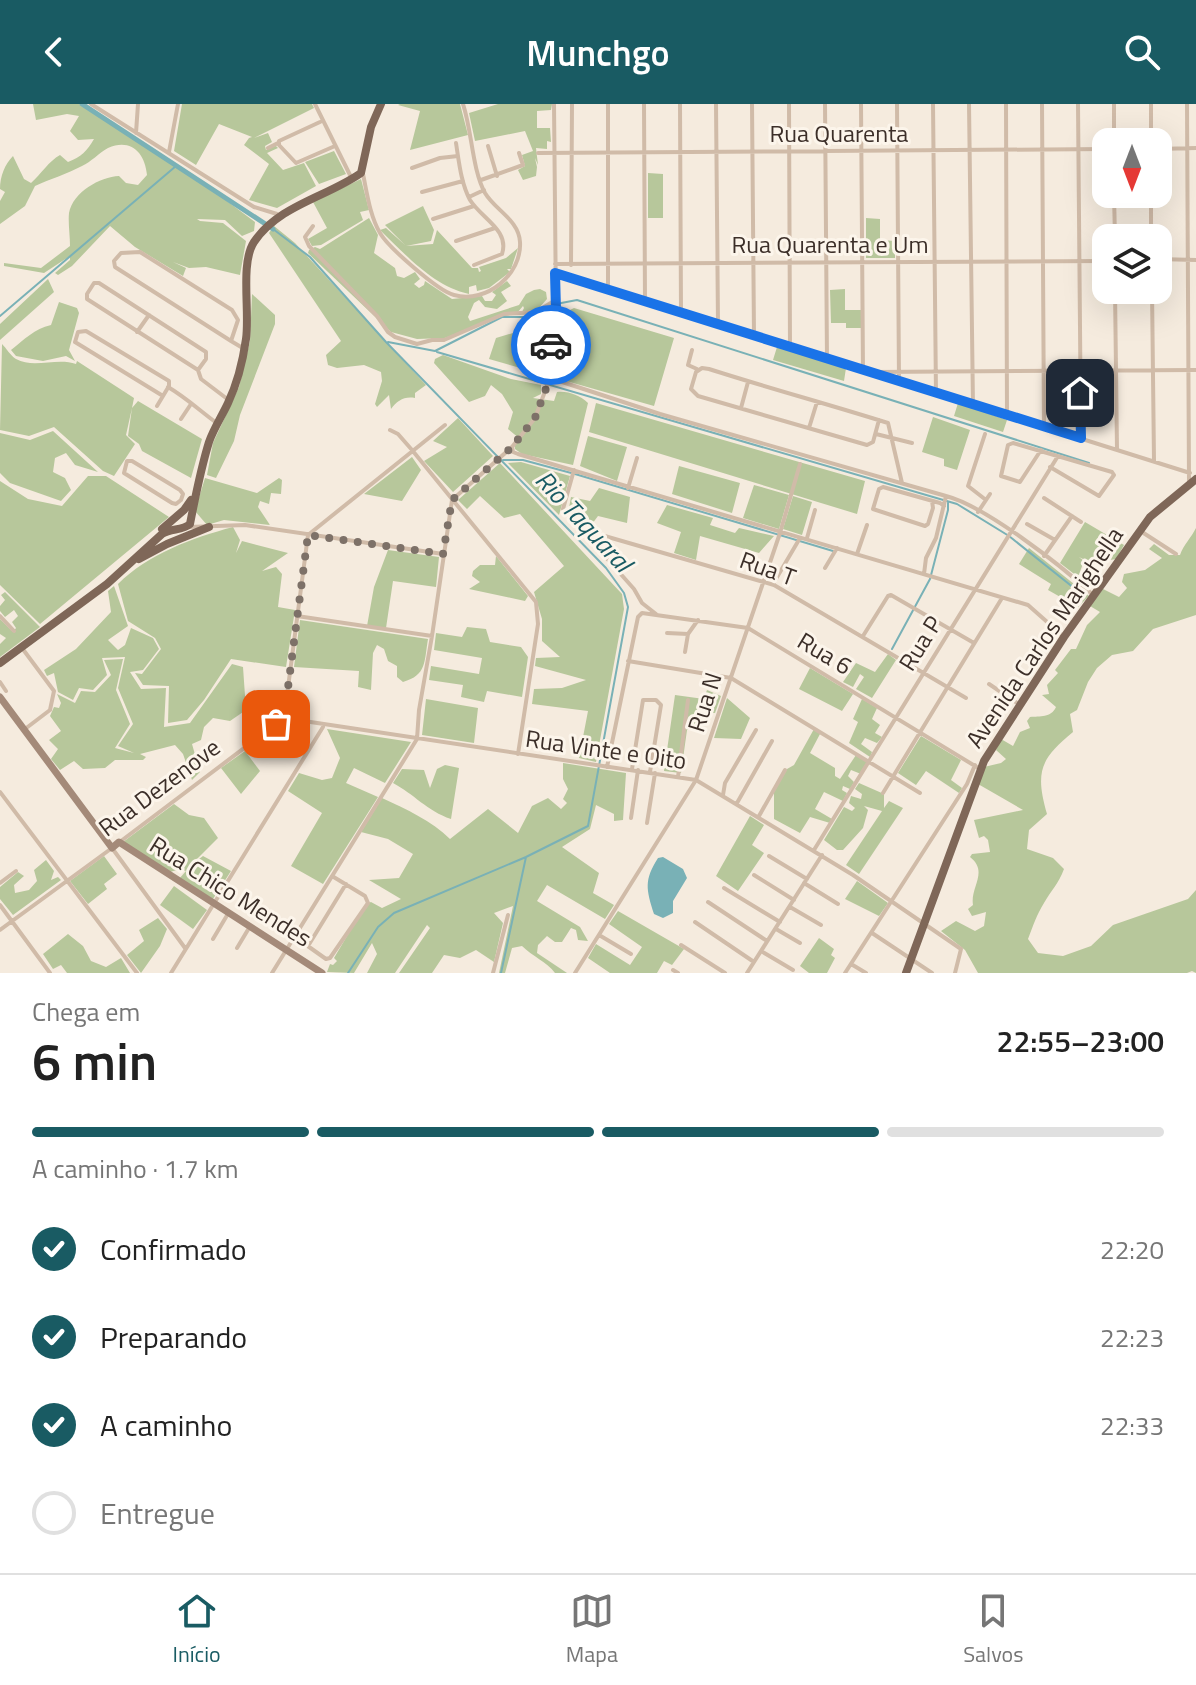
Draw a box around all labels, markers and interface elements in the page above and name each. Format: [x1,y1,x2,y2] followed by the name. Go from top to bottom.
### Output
[526,25,670,80] text: Munchgo
[32,30,76,74] icon: back
[1120,30,1164,74] icon: search
[770,115,908,151] street label: Rua Quarenta
[1092,128,1172,208] north arrow
[1092,128,1172,304] map controls
[1092,224,1172,304] button: layers
[731,226,929,262] street label: Rua Quarenta e Um
[511,305,591,385] courier
[529,323,573,367] icon: car
[1046,359,1114,427] pin
[1058,371,1102,415] icon: home
[526,461,644,583] water label: Rio Taquaral
[956,519,1132,755] street label: Avenida Carlos Marighella
[735,541,801,595] street label: Rua T
[889,608,951,678] street label: Rua P
[791,623,859,683] street label: Rua 6
[677,667,731,737] street label: Rua N
[242,690,310,758] pin
[254,702,298,746] icon: bag
[523,720,689,778] street label: Rua Vinte e Oito
[91,729,227,845] street label: Rua Dezenove
[143,827,319,955] street label: Rua Chico Mendes
[32,992,140,1031] text: Chega em
[997,1018,1164,1064] text: 22:55–23:00
[32,1021,157,1100] text: 6 min
[32,1149,238,1188] text: A caminho · 1.7 km
[100,1226,247,1272] text: Confirmado
[32,1227,76,1271] icon: check
[1100,1230,1164,1269] text: 22:20
[100,1314,247,1360] text: Preparando
[32,1315,76,1359] icon: check
[1100,1318,1164,1357] text: 22:23
[100,1402,232,1448] text: A caminho
[32,1403,76,1447] icon: check
[1100,1406,1164,1445] text: 22:33
[100,1490,215,1536] text: Entregue
[173,1589,221,1671] tab: Início
[566,1589,618,1671] tab: Mapa
[963,1589,1023,1671] tab: Salvos

